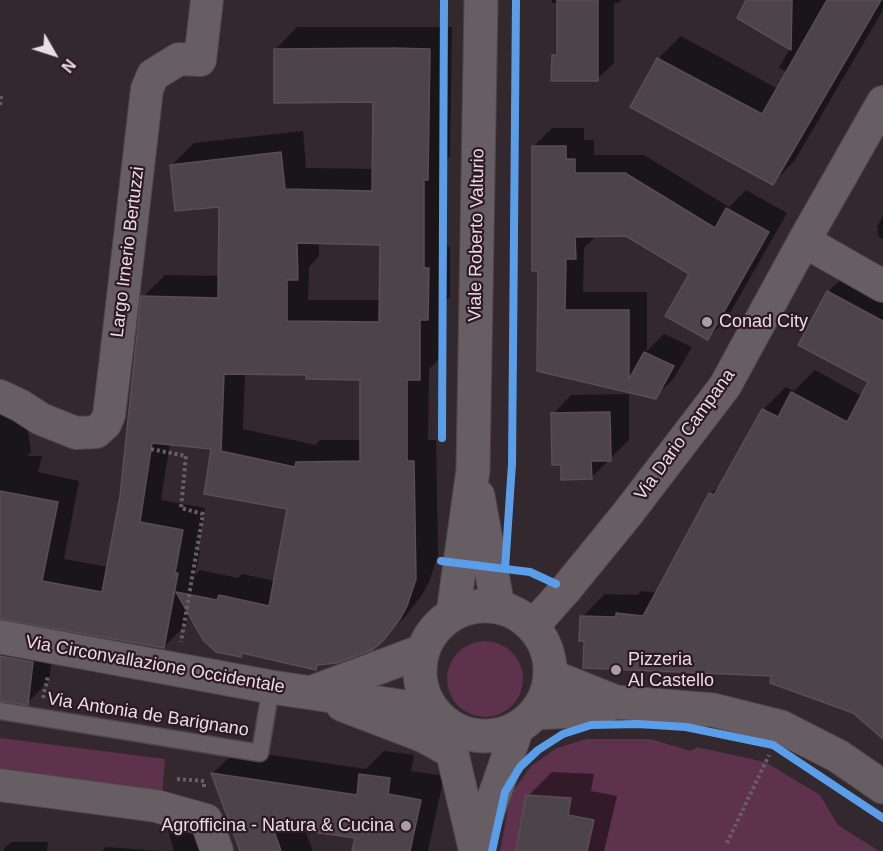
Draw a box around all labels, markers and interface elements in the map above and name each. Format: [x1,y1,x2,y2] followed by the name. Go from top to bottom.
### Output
[24,24,84,84] north arrow
[58,56,79,75] text: N
[465,148,489,322] street label: Viale Roberto Valturio
[107,165,149,339] street label: Largo Irnerio Bertuzzi
[719,311,808,333] place label: Conad City
[700,315,714,329] marker: Conad City
[630,365,740,505] street label: Via Dario Campana
[24,632,286,698] street label: Via Circonvallazione Occidentale
[628,649,714,692] place label: Pizzeria Al Castello
[609,663,623,677] marker: Pizzeria Al Castello
[46,688,250,742] street label: Via Antonia de Barignano
[161,815,394,837] place label: Agrofficina - Natura & Cucina
[399,819,413,833] marker: Agrofficina - Natura & Cucina

